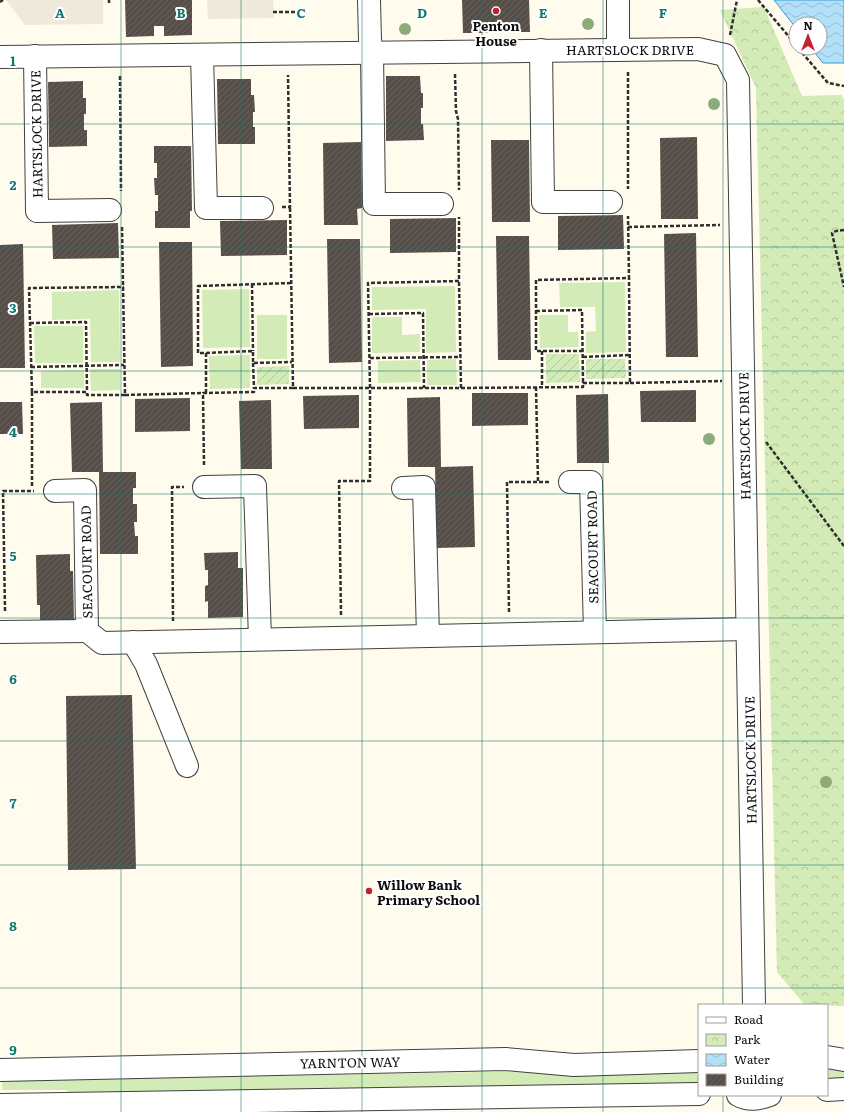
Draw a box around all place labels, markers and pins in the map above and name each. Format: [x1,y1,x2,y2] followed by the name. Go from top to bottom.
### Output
[491,6,501,16] marker: Penton House
[473,16,519,50] place label: Penton House
[377,875,480,909] place label: Willow Bank Primary School
[364,886,374,896] marker: Willow Bank Primary School

